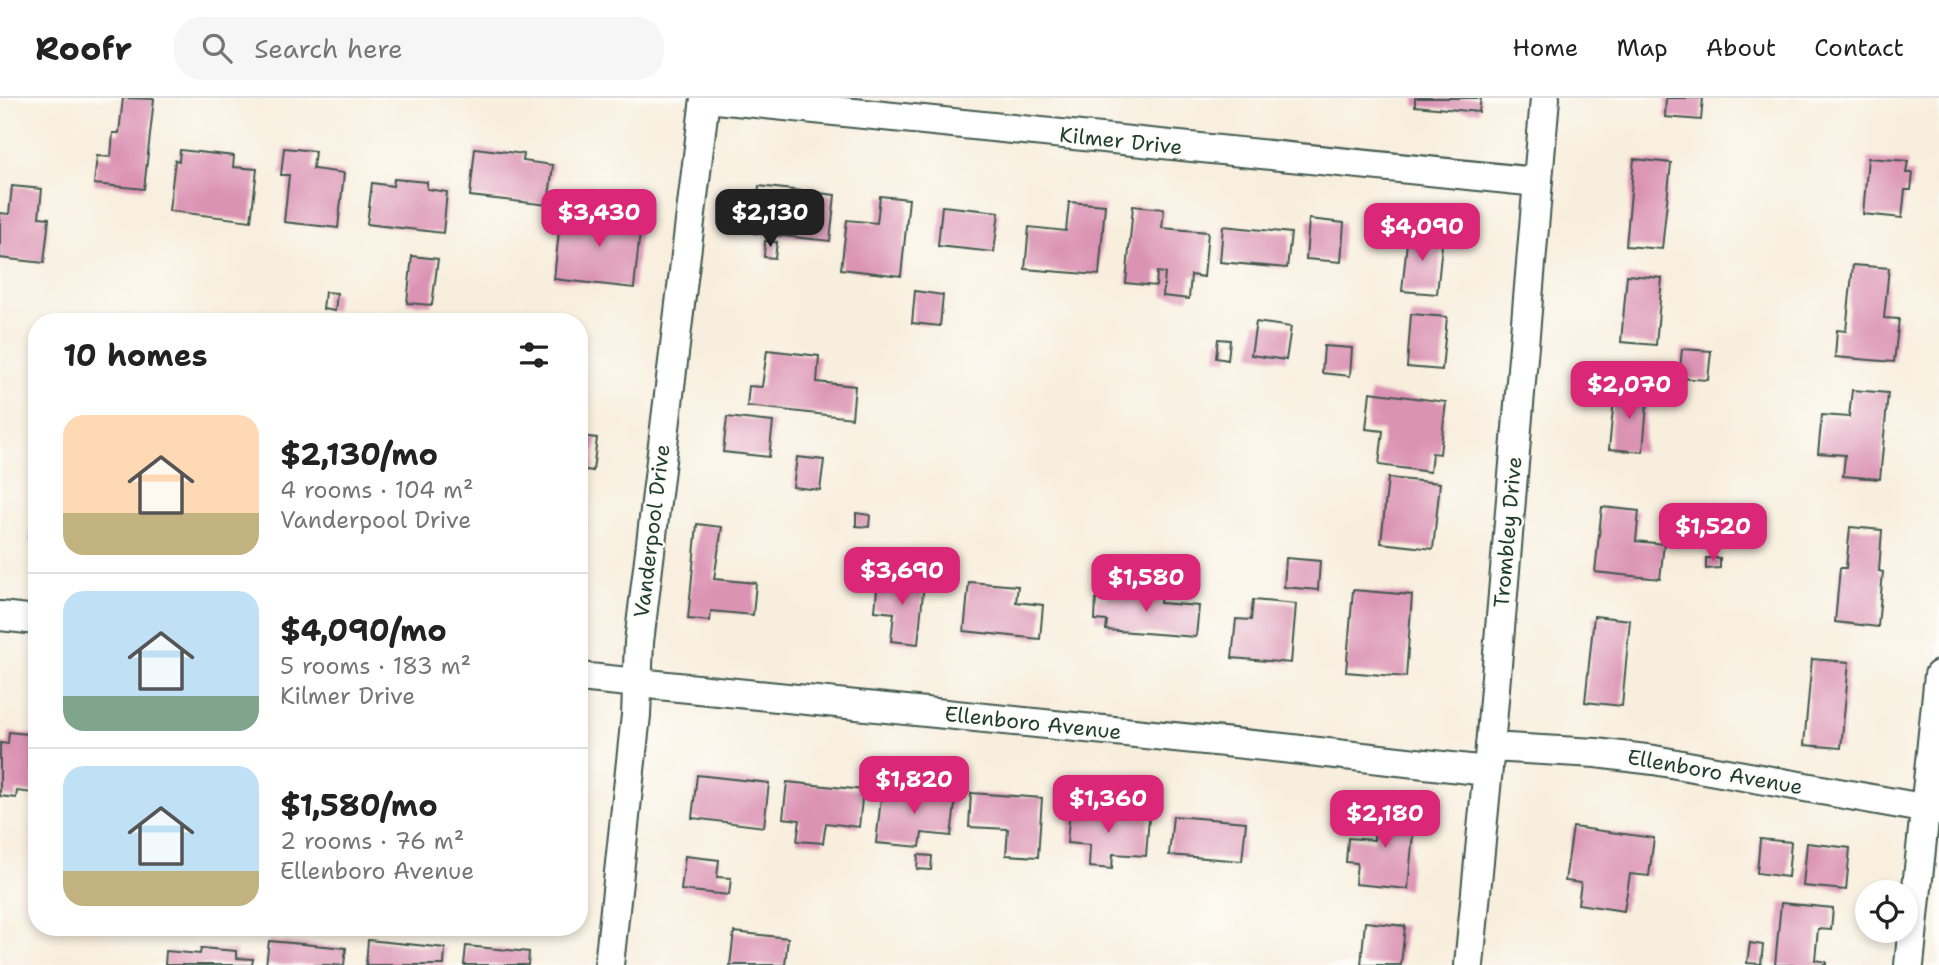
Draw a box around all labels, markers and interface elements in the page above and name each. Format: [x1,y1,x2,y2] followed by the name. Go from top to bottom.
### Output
[174,17,664,80] search box
[35,26,132,71] text: Roofr
[198,29,236,67] icon: search
[254,31,403,66] text: Search here
[1512,32,1578,64] text: Home
[1616,32,1668,64] text: Map
[1706,32,1776,64] text: About
[1814,32,1904,64] text: Contact
[1058,121,1184,161] street label: Kilmer Drive
[542,190,656,249] pin: $3,430
[713,190,827,249] pin: $2,130
[557,197,641,227] text: $3,430
[731,197,809,227] text: $2,130
[1365,204,1479,263] pin: $4,090
[1380,211,1464,241] text: $4,090
[63,335,208,376] text: 10 homes
[515,336,553,374] icon: filters
[1572,362,1686,421] pin: $2,070
[1587,369,1671,399] text: $2,070
[280,434,438,475] text: $2,130/mo
[119,443,203,527] icon: home
[627,443,677,619] street label: Vanderpool Drive
[1487,455,1529,609] street label: Trombley Drive
[280,475,473,505] text: 4 rooms · 104 m²
[1656,504,1770,563] pin: $1,520
[280,505,471,535] text: Vanderpool Drive
[1675,511,1751,541] text: $1,520
[845,547,959,607] pin: $3,690
[1089,554,1203,614] pin: $1,580
[860,555,944,585] text: $3,690
[1107,562,1185,592] text: $1,580
[280,610,447,651] text: $4,090/mo
[119,619,203,703] icon: home
[280,651,471,681] text: 5 rooms · 183 m²
[280,681,415,711] text: Kilmer Drive
[943,700,1123,746] street label: Ellenboro Avenue
[1625,743,1805,801] street label: Ellenboro Avenue
[857,756,971,816] pin: $1,820
[875,764,953,794] text: $1,820
[1051,776,1165,835] pin: $1,360
[1069,783,1147,813] text: $1,360
[280,785,438,826] text: $1,580/mo
[1328,790,1442,850] pin: $2,180
[119,794,203,878] icon: home
[1346,798,1424,828] text: $2,180
[280,826,464,856] text: 2 rooms · 76 m²
[280,856,474,886] text: Ellenboro Avenue
[1855,880,1918,943] map controls
[1855,880,1918,943] button: locate

